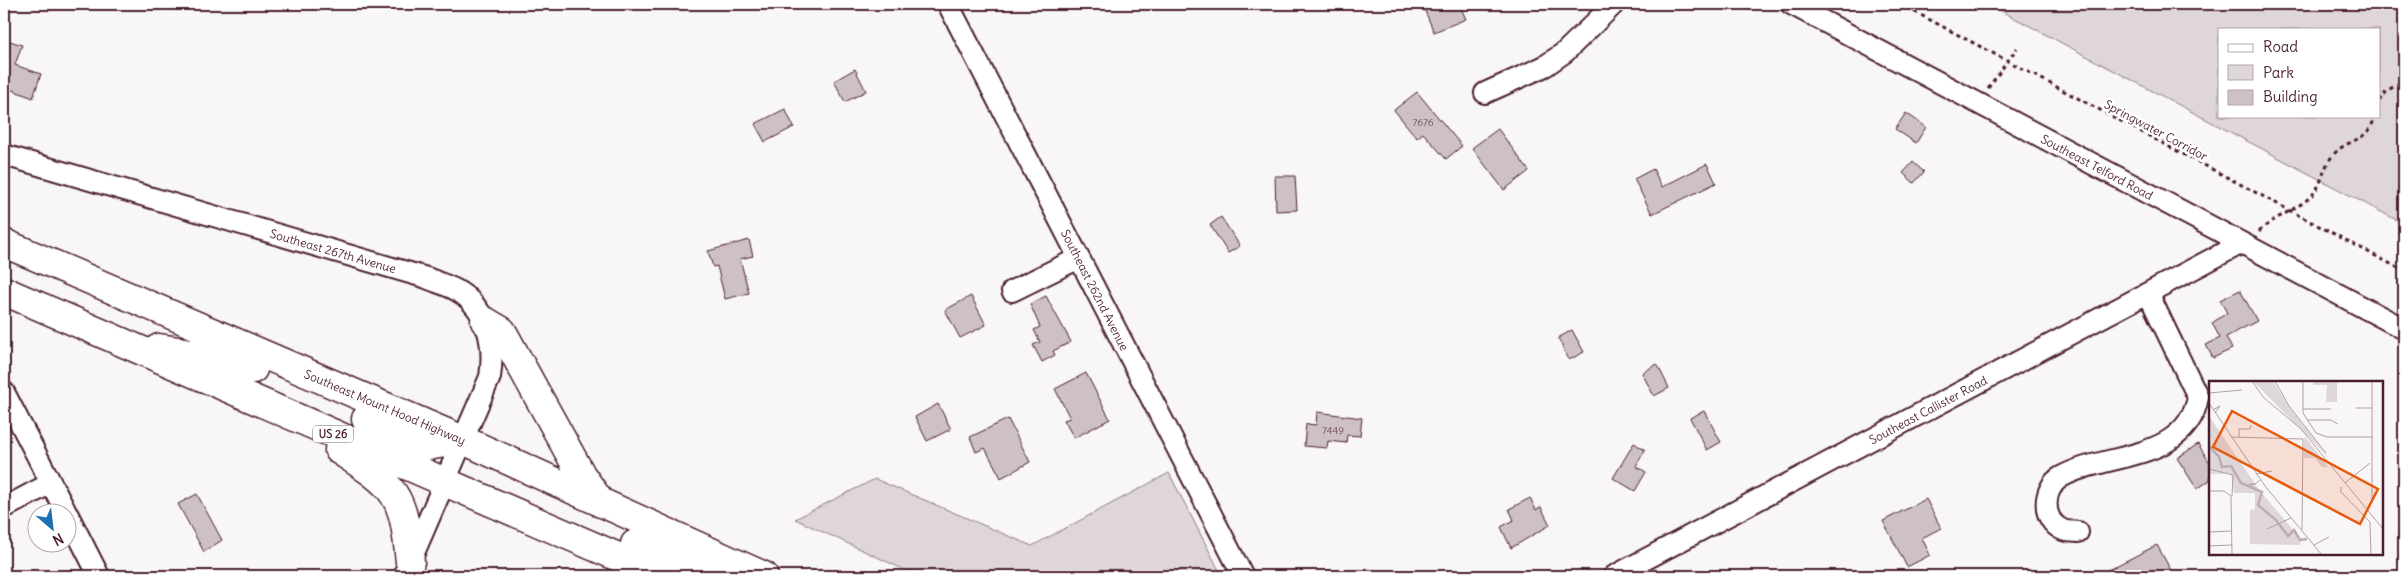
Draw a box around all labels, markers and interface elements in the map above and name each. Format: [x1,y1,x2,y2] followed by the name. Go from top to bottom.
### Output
[2218,28,2380,118] legend
[2263,37,2298,56] text: Road
[2263,63,2294,82] text: Park
[2263,87,2318,106] text: Building
[2102,96,2210,164] street label: Springwater Corridor
[1412,116,1434,129] house number: 7676
[2038,131,2156,203] street label: Southeast Telford Road
[268,226,398,276] street label: Southeast 267th Avenue
[1058,227,1132,353] street label: Southeast 262nd Avenue
[302,366,468,448] street label: Southeast Mount Hood Highway
[1866,373,1990,447] street label: Southeast Callister Road
[2209,381,2383,555] inset map
[1322,424,1344,437] house number: 7449
[313,426,353,442] road number: US 26
[28,502,78,552] north arrow
[50,529,67,550] text: N

